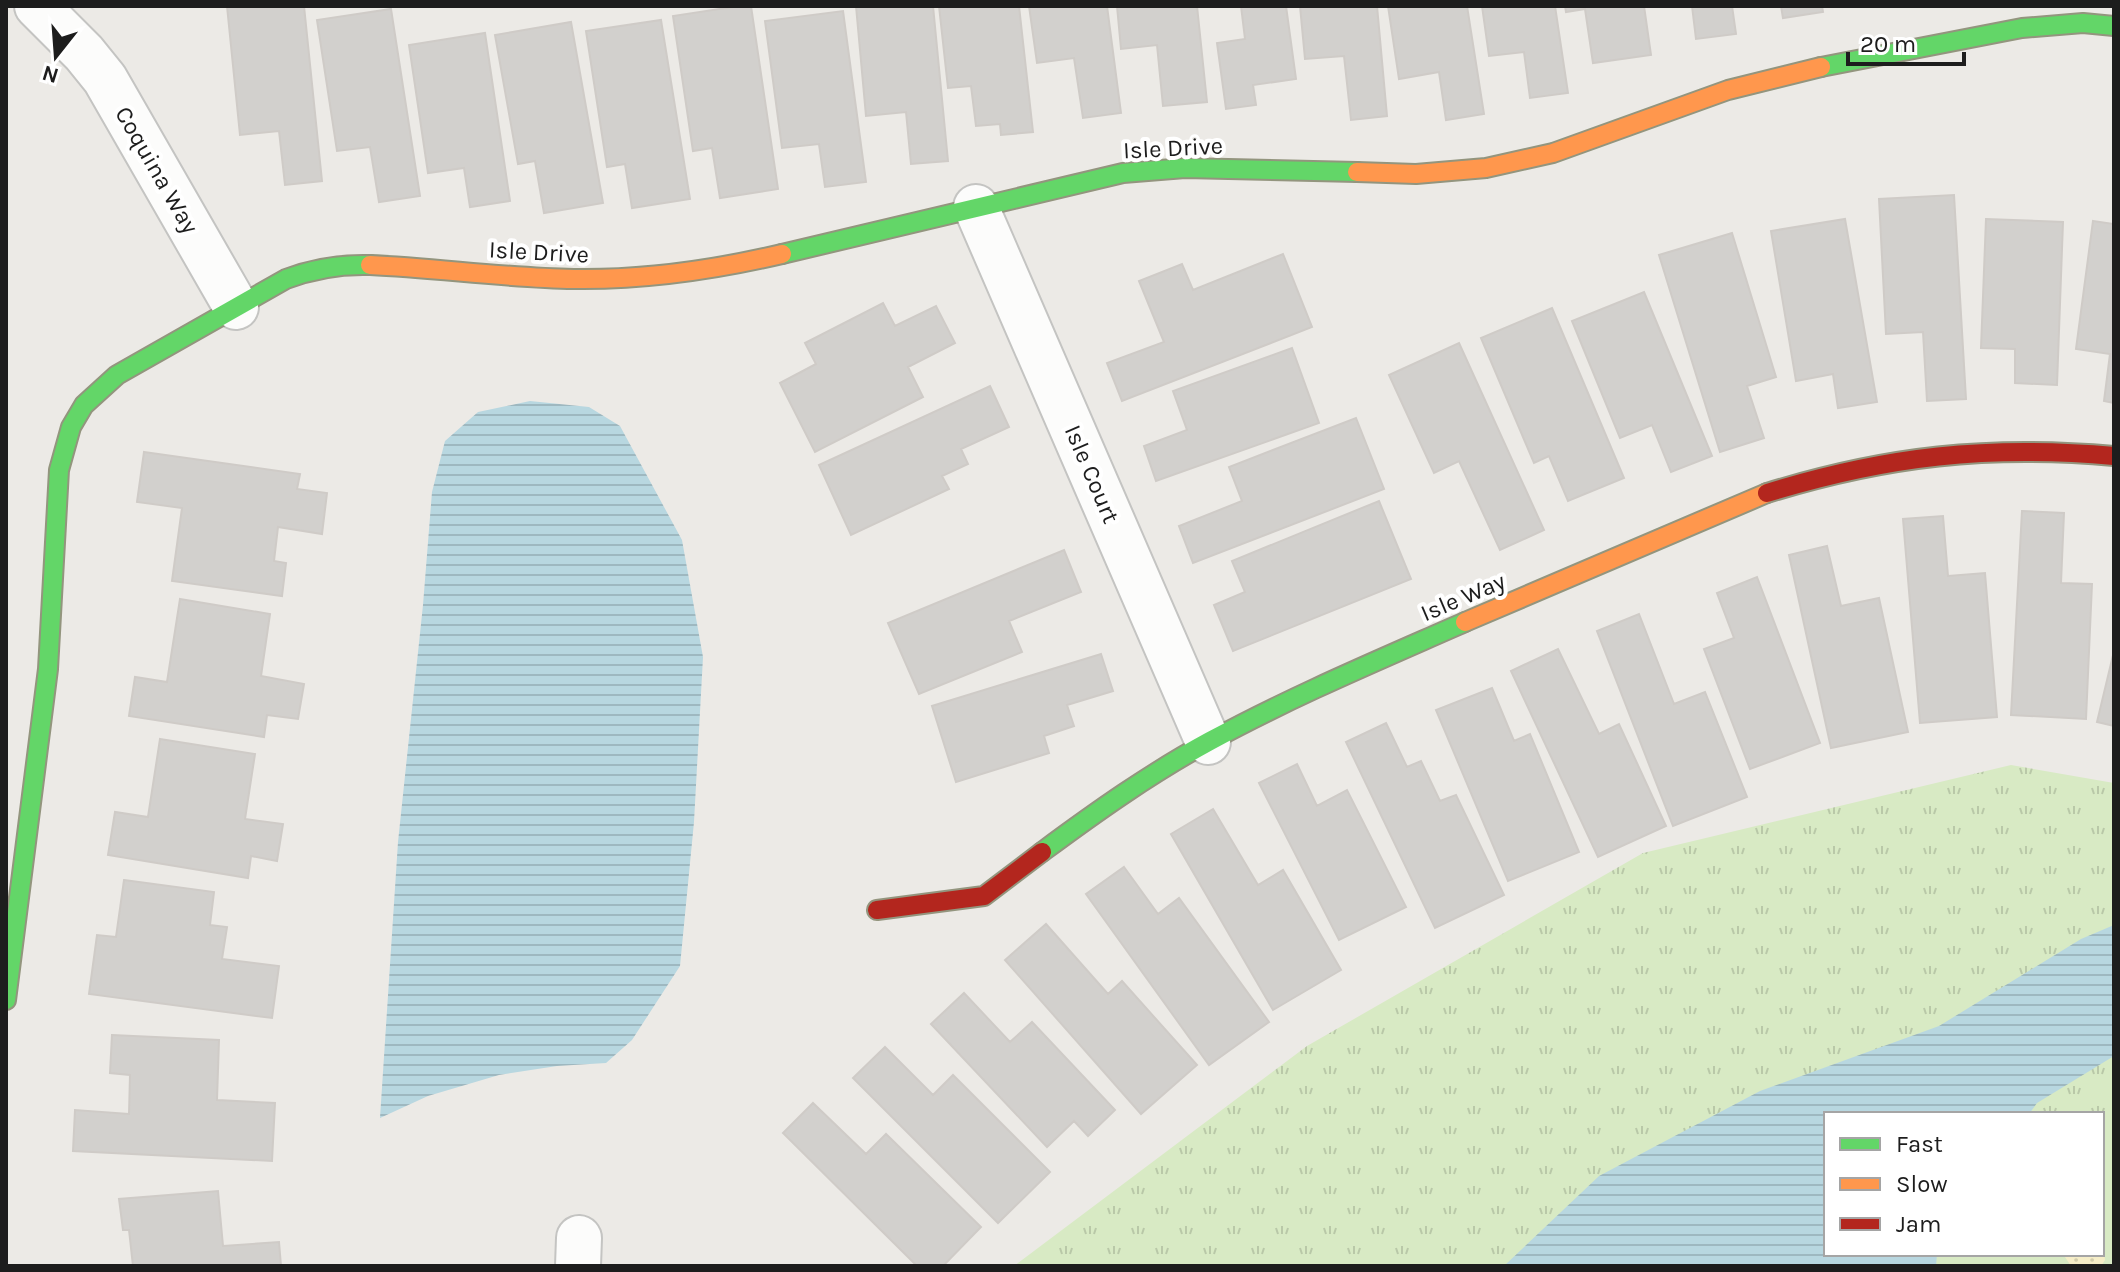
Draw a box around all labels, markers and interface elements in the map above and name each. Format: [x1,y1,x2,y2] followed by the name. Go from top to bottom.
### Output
[16,16,96,96] north arrow
[1848,16,1964,66] scale bar
[1860,30,1916,58] text: 20 m
[39,59,62,89] text: N
[109,102,205,238] street label: Coquina Way
[1122,131,1224,165] street label: Isle Drive
[488,235,590,269] street label: Isle Drive
[1059,421,1125,527] street label: Isle Court
[1416,567,1510,627] street label: Isle Way
[1824,1112,2104,1256] legend
[1896,1130,1943,1158] text: Fast
[1896,1170,1948,1198] text: Slow
[1896,1210,1941,1238] text: Jam

